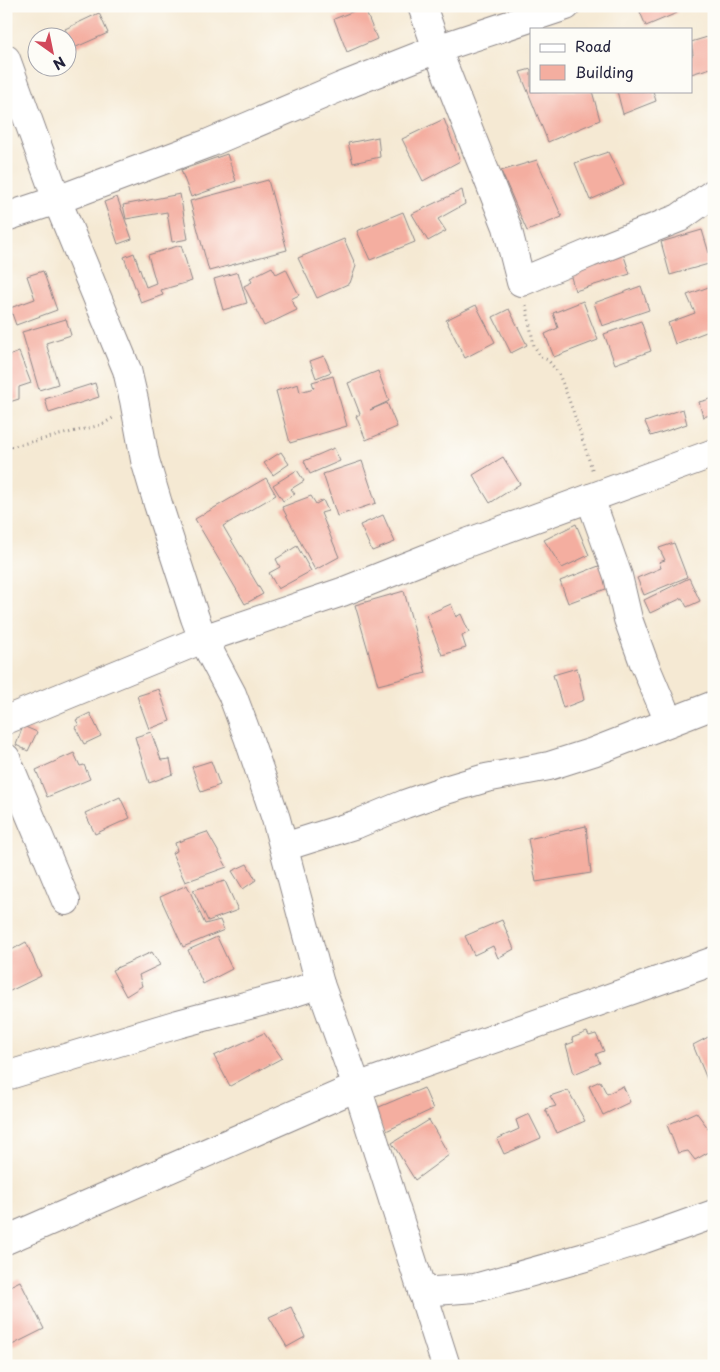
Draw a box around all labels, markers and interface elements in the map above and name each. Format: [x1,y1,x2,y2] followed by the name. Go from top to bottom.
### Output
[28,28,78,78] north arrow
[530,28,692,92] legend
[575,34,611,57] text: Road
[49,51,70,75] text: N
[575,60,634,83] text: Building

